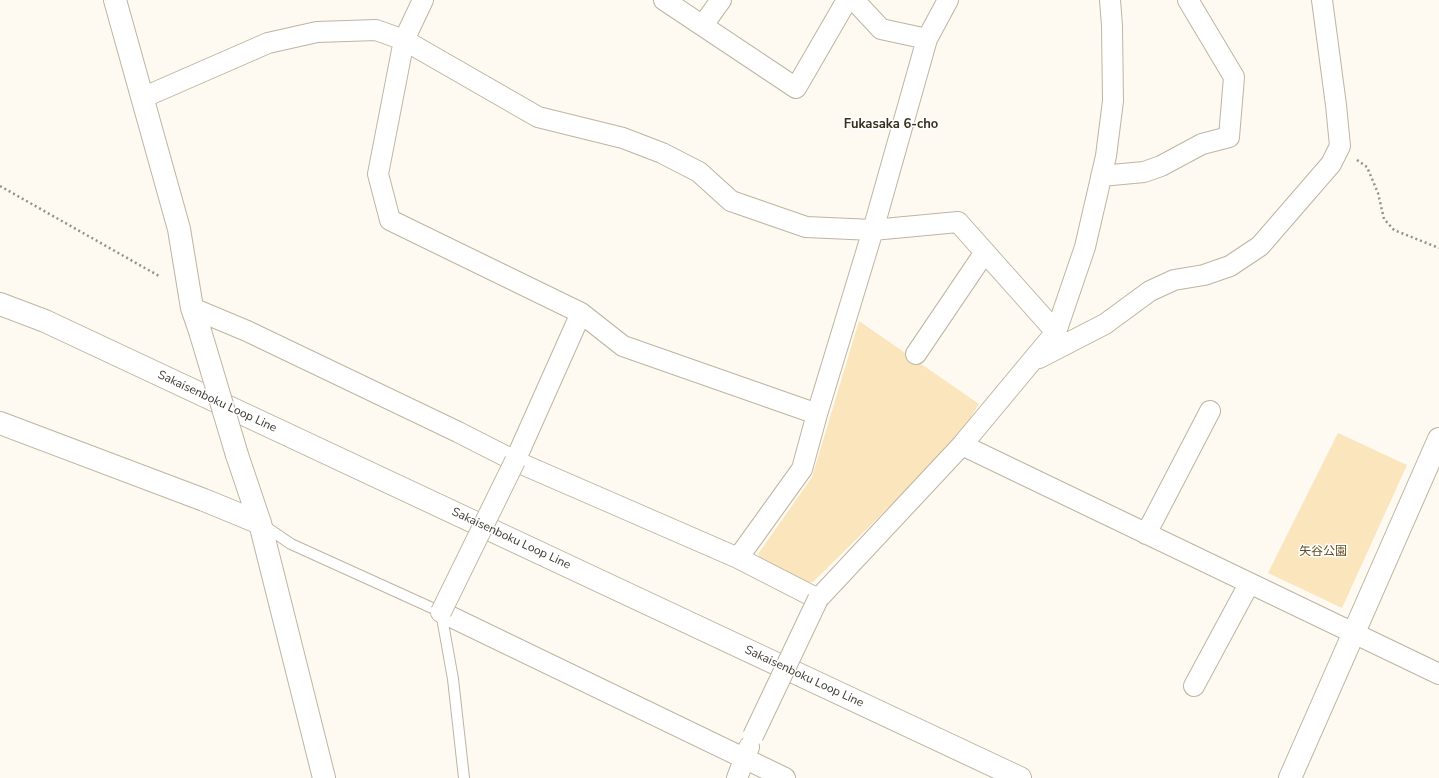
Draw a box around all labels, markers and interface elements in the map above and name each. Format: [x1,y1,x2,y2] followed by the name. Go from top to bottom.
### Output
[844,117,938,133] district label: Fukasaka 6-cho
[155,368,279,436] street label: Sakaisenboku Loop Line
[449,505,573,573] street label: Sakaisenboku Loop Line
[1299,545,1347,559] park label: 矢谷公園
[742,643,866,711] street label: Sakaisenboku Loop Line

